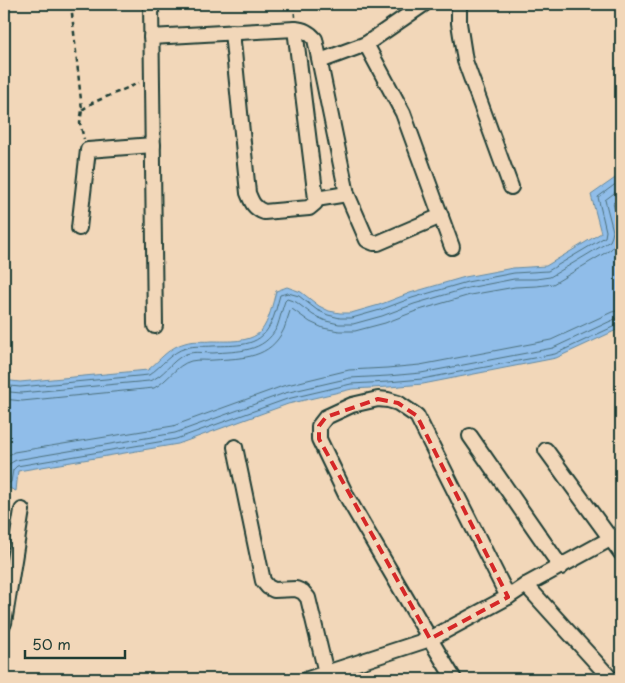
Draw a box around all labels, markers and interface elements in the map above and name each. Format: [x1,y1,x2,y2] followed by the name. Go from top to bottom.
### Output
[25,628,125,660] scale bar
[32,632,71,655] text: 50 m

